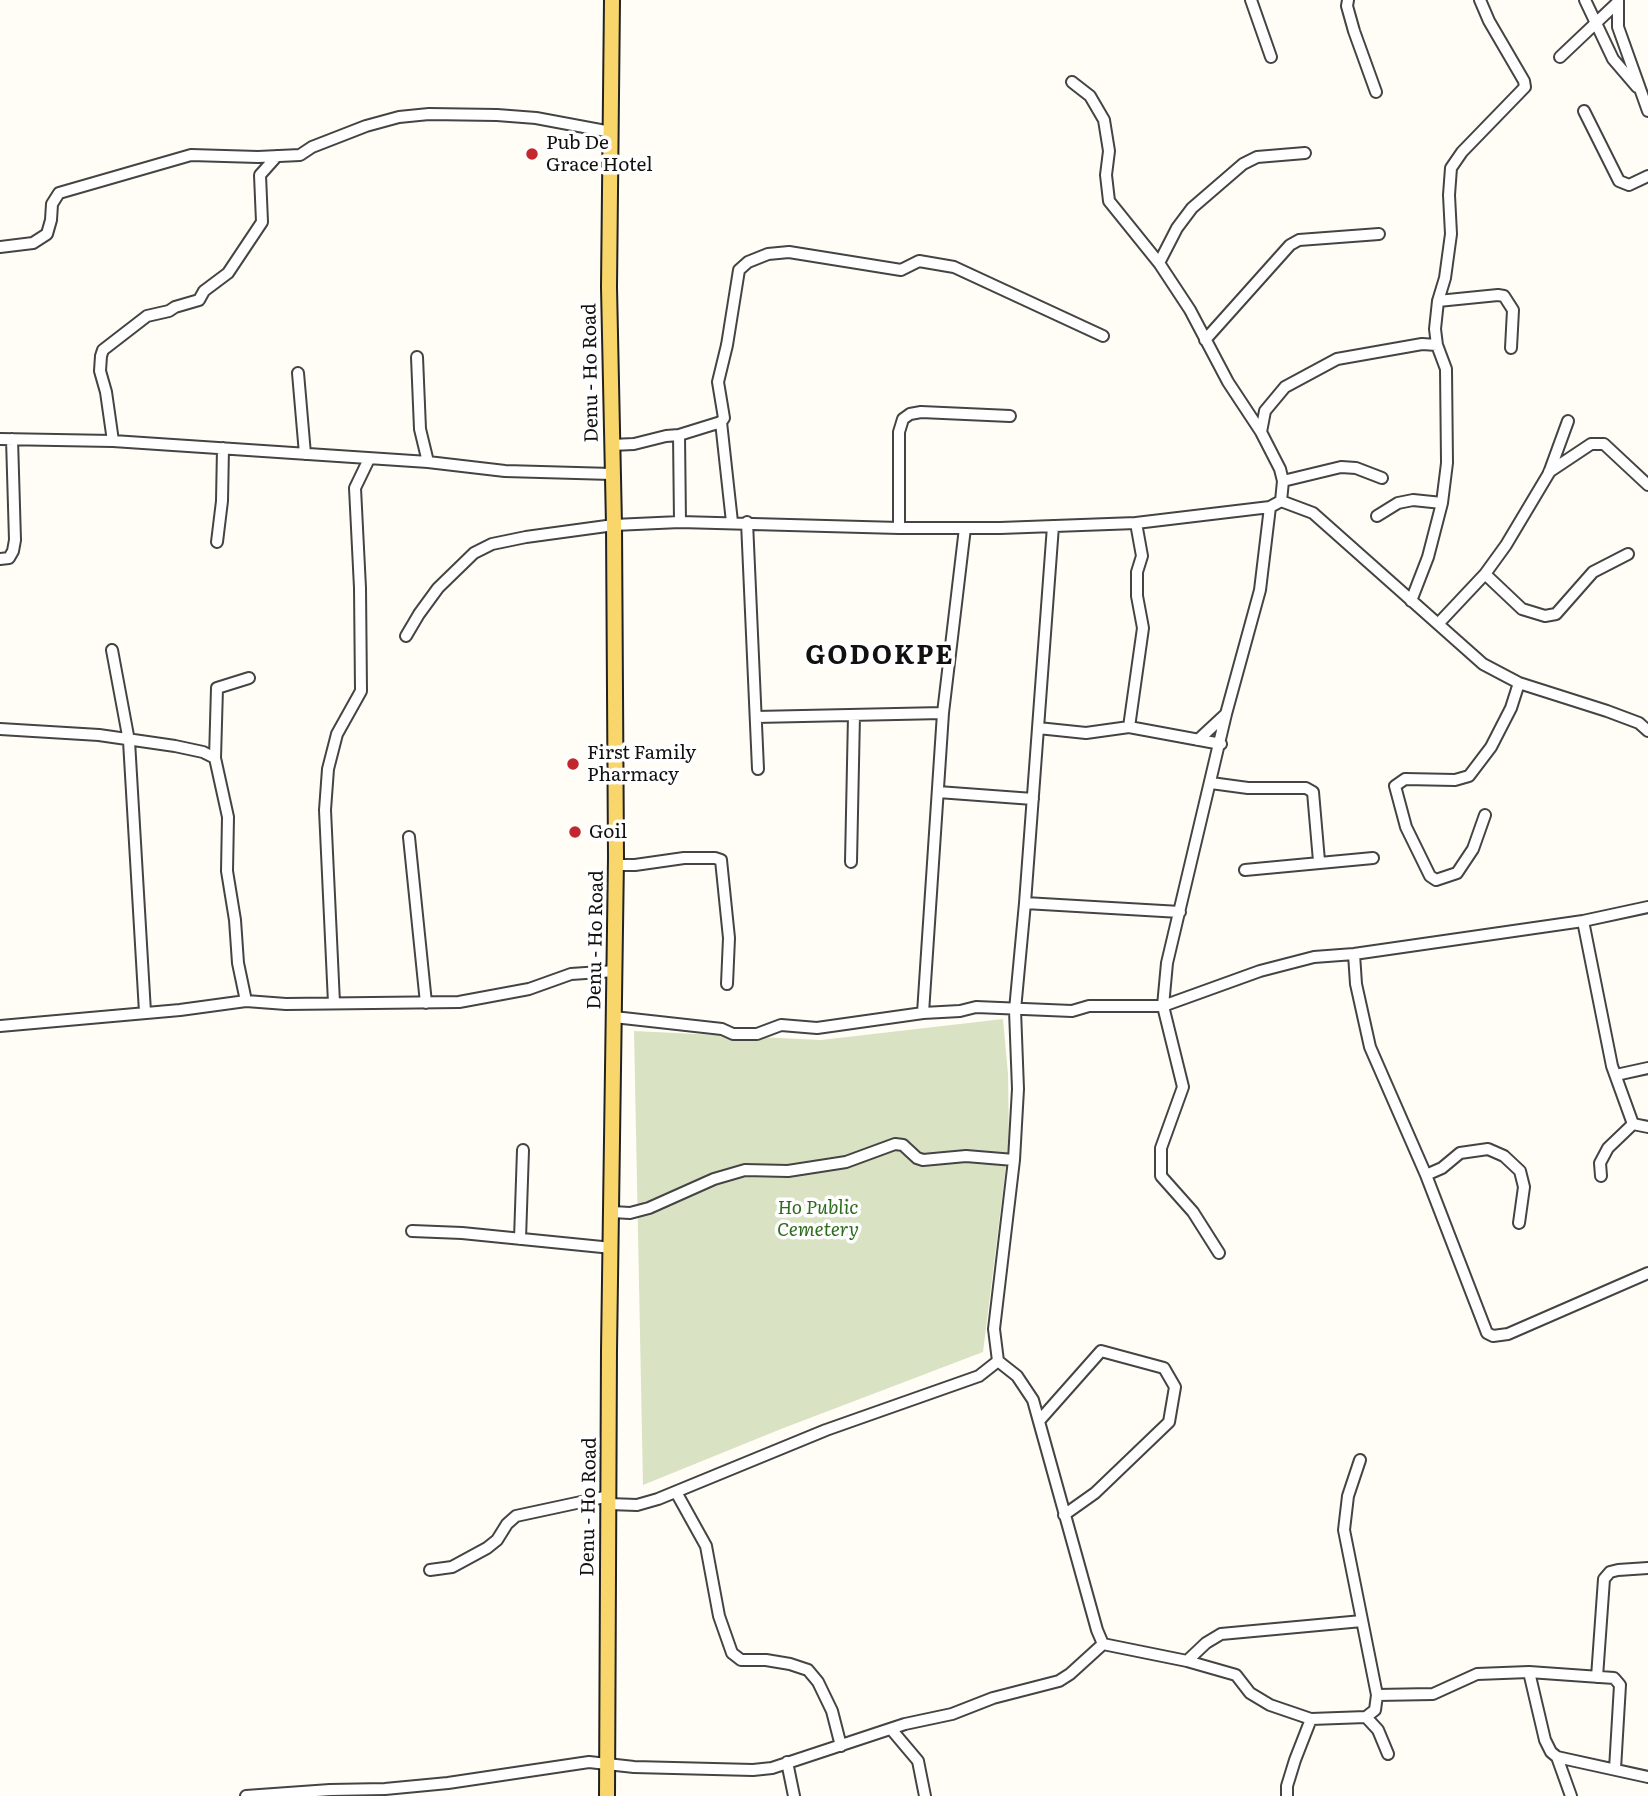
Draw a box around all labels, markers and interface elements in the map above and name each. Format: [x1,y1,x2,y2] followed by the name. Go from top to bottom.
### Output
[546,132,653,176] place label: Pub De Grace Hotel
[524,146,540,162] marker: Pub De Grace Hotel
[578,303,604,443] street label: Denu - Ho Road
[806,640,954,672] district label: GODOKPE
[587,742,696,786] place label: First Family Pharmacy
[565,756,581,772] marker: First Family Pharmacy
[589,821,627,843] place label: Goil
[567,824,583,840] marker: Goil
[583,870,609,1010] street label: Denu - Ho Road
[777,1197,859,1241] park label: Ho Public Cemetery
[576,1437,602,1577] street label: Denu - Ho Road

